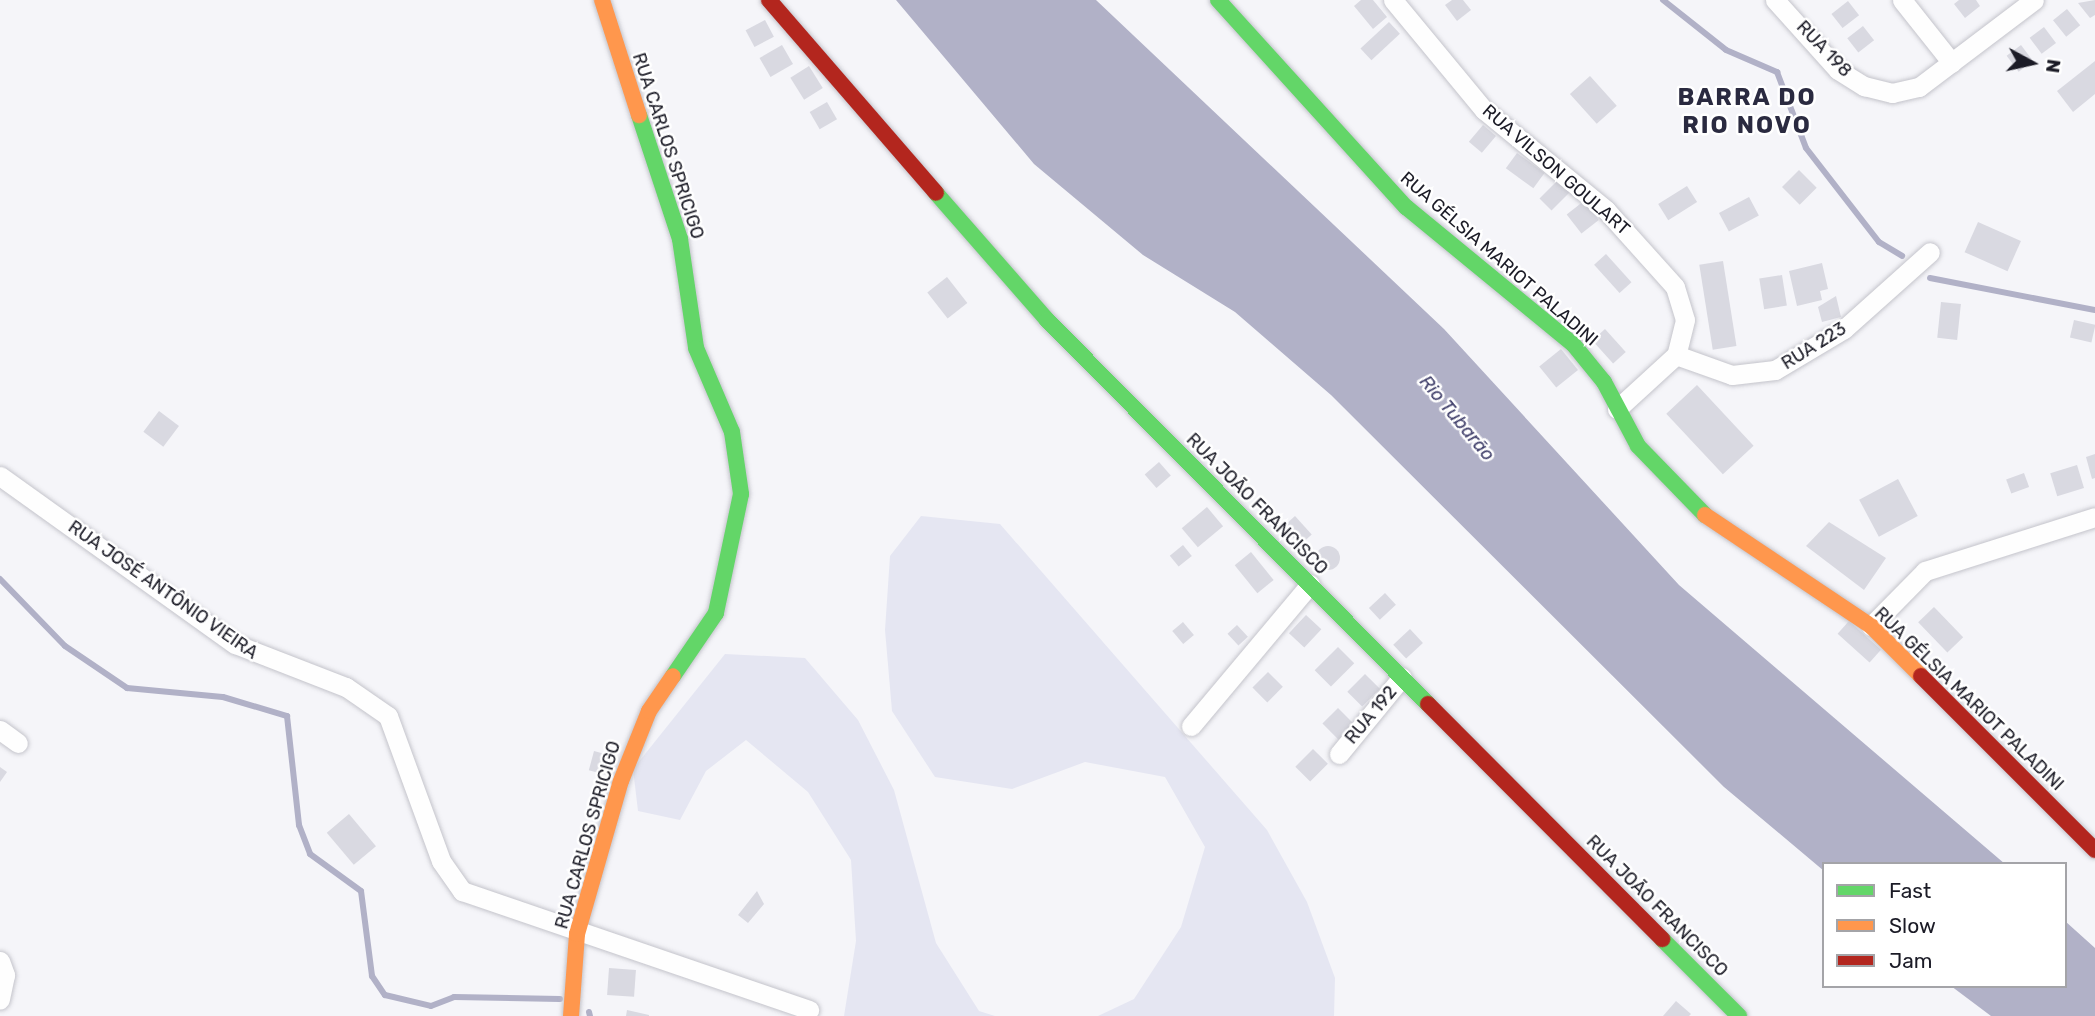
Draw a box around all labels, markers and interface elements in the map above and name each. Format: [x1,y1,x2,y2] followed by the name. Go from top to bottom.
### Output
[1792,16,1856,82] street label: RUA 198
[1997,28,2067,98] north arrow
[628,50,708,242] street label: RUA CARLOS SPRICIGO
[2041,58,2066,74] text: N
[1678,84,1816,140] district label: BARRA DO RIO NOVO
[1478,100,1634,240] street label: RUA VILSON GOULART
[1395,167,1603,351] street label: RUA GÉLSIA MARIOT PALADINI
[1777,318,1851,374] street label: RUA 223
[1414,370,1500,466] water label: Rio Tubarão
[1182,429,1332,579] street label: RUA JOÃO FRANCISCO
[63,516,263,664] street label: RUA JOSÉ ANTÔNIO VIEIRA
[1869,602,2069,796] street label: RUA GÉLSIA MARIOT PALADINI
[1340,681,1402,749] street label: RUA 192
[551,738,625,932] street label: RUA CARLOS SPRICIGO
[1582,831,1732,981] street label: RUA JOÃO FRANCISCO
[1822,862,2067,988] legend
[1889,878,1931,903] text: Fast
[1889,913,1936,938] text: Slow
[1889,948,1933,973] text: Jam

